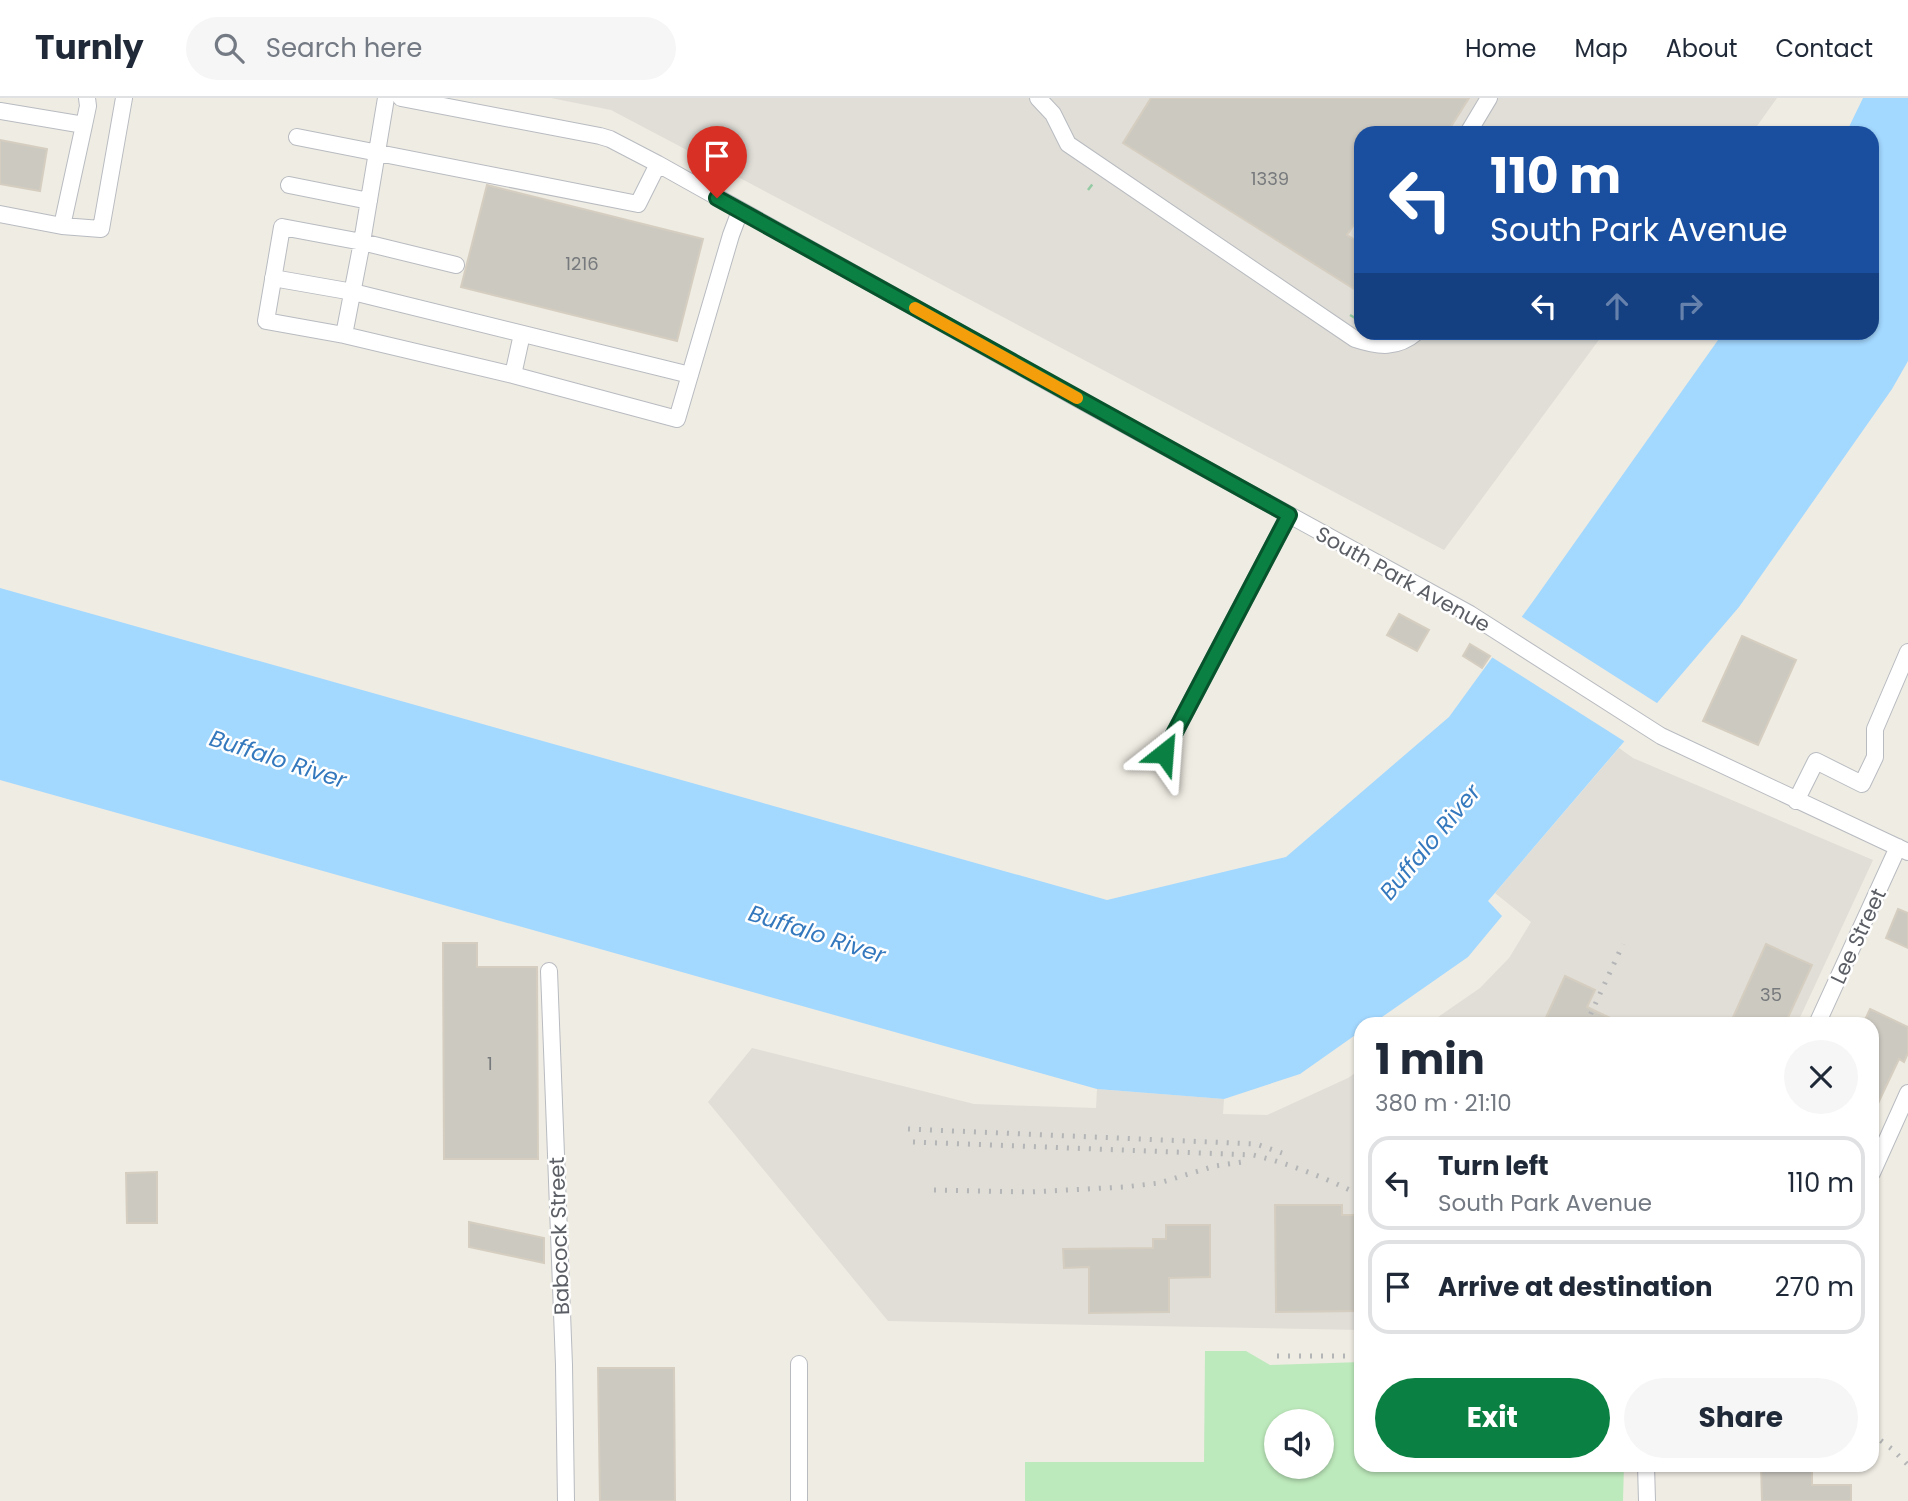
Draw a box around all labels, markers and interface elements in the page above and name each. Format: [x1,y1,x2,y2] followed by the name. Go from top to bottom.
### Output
[186,17,676,80] search box
[35,24,144,71] text: Turnly
[210,29,248,67] icon: search
[266,30,422,66] text: Search here
[1465,32,1537,65] text: Home
[1575,32,1628,65] text: Map
[1666,32,1737,65] text: About
[1775,32,1873,65] text: Contact
[687,126,747,198] pin
[698,137,736,175] icon: arrive
[1490,142,1621,210] text: 110 m
[1375,154,1466,245] icon: left
[1251,166,1289,191] house number: 1339
[1490,207,1788,252] text: South Park Avenue
[565,251,599,276] house number: 1216
[1525,287,1563,325] icon: left
[1598,287,1636,325] icon: ahead
[1671,287,1709,325] icon: right
[1311,519,1495,639] street label: South Park Avenue
[1127,716,1201,790] position arrow
[205,722,352,797] water label: Buffalo River
[1372,776,1489,907] water label: Buffalo River
[1823,884,1893,988] street label: Lee Street
[744,897,891,972] water label: Buffalo River
[1760,982,1782,1007] house number: 35
[1375,1030,1485,1089] text: 1 min
[1784,1040,1858,1114] button: close
[487,1051,493,1076] house number: 1
[1375,1087,1512,1119] text: 380 m · 21:10
[1438,1148,1549,1184] text: Turn left
[542,1156,576,1316] street label: Babcock Street
[1379,1164,1417,1202] icon: left
[1787,1165,1854,1201] text: 110 m
[1438,1187,1652,1219] text: South Park Avenue
[1379,1268,1417,1306] icon: arrive
[1438,1269,1713,1305] text: Arrive at destination
[1775,1269,1854,1305] text: 270 m
[1375,1378,1610,1458] button: Exit
[1624,1378,1858,1458] button: Share
[1264,1409,1334,1479] map controls
[1264,1409,1334,1479] button: sound

